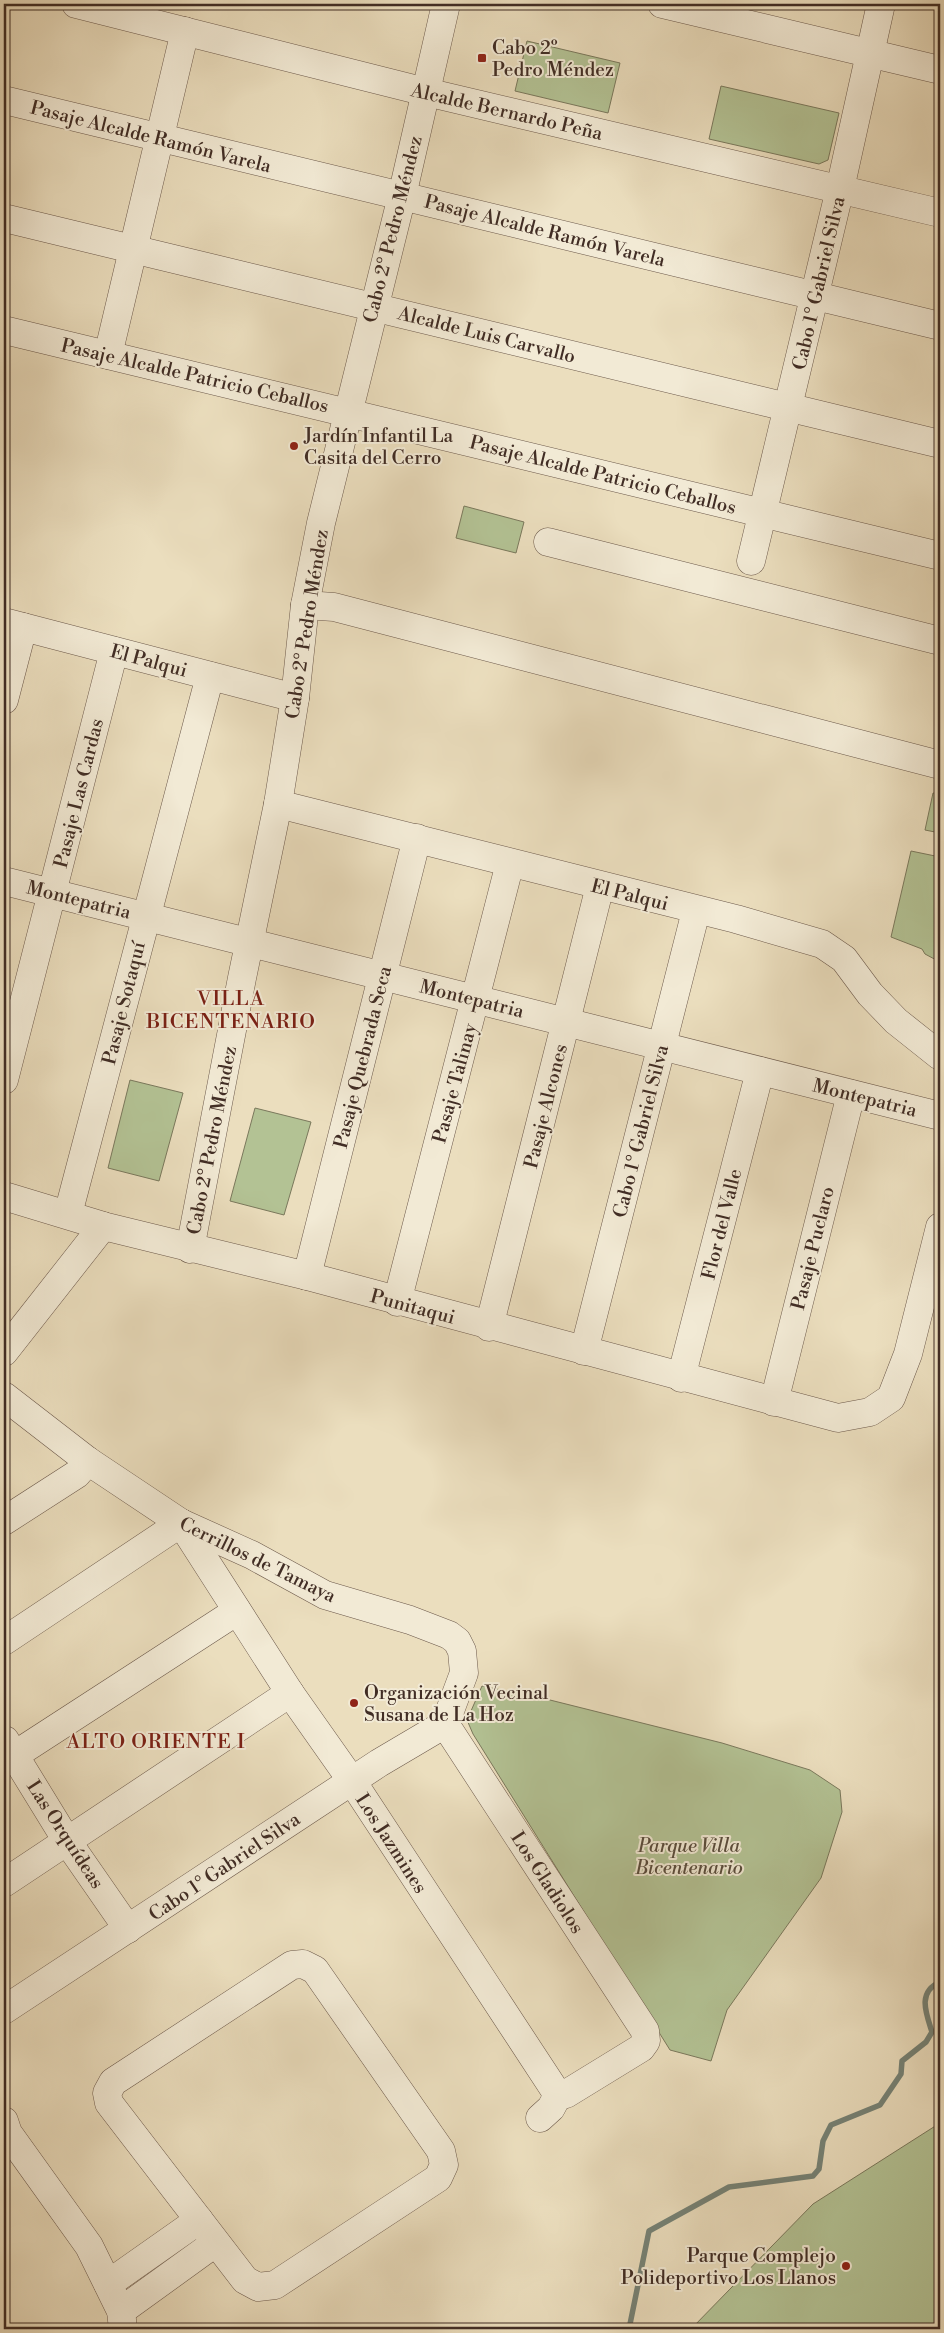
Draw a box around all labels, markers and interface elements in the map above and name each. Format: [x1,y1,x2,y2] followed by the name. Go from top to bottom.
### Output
[492,36,614,82] place label: Cabo 2º Pedro Méndez
[476,52,488,64] marker: Cabo 2º Pedro Méndez
[408,78,605,146] street label: Alcalde Bernardo Peña
[28,95,274,179] street label: Pasaje Alcalde Ramón Varela
[358,133,428,325] street label: Cabo 2° Pedro Méndez
[422,189,668,273] street label: Pasaje Alcalde Ramón Varela
[787,194,851,372] street label: Cabo 1° Gabriel Silva
[394,301,578,369] street label: Alcalde Luis Carvallo
[59,333,331,418] street label: Pasaje Alcalde Patricio Ceballos
[303,424,453,470] place label: Jardín Infantil La Casita del Cerro
[467,430,739,520] street label: Pasaje Alcalde Patricio Ceballos
[288,440,300,452] marker: Jardín Infantil La Casita del Cerro
[280,528,334,721] street label: Cabo 2° Pedro Méndez
[108,639,190,683] street label: El Palqui
[49,716,109,870] street label: Pasaje Las Cardas
[589,874,671,916] street label: El Palqui
[24,875,134,925] street label: Montepatria
[97,938,151,1067] street label: Pasaje Sotaquí
[329,963,397,1151] street label: Pasaje Quebrada Seca
[417,974,527,1024] street label: Montepatria
[145,987,316,1035] district label: VILLA BICENTENARIO
[427,1020,483,1146] street label: Pasaje Talinay
[519,1042,573,1171] street label: Pasaje Alcones
[608,1042,674,1220] street label: Cabo 1° Gabriel Silva
[182,1044,242,1237] street label: Cabo 2° Pedro Méndez
[810,1073,920,1123] street label: Montepatria
[697,1166,747,1282] street label: Flor del Valle
[786,1184,840,1313] street label: Pasaje Puclaro
[368,1284,458,1330] street label: Punitaqui
[175,1512,340,1608] street label: Cerrillos de Tamaya
[364,1681,549,1727] place label: Organización Vecinal Susana de La Hoz
[348,1697,360,1709] marker: Organización Vecinal Susana de La Hoz
[65,1730,246,1755] district label: ALTO ORIENTE I
[21,1776,109,1893] street label: Las Orquídeas
[350,1789,432,1898] street label: Los Jazmines
[144,1807,305,1926] street label: Cabo 1° Gabriel Silva
[505,1827,589,1938] street label: Los Gladiolos
[634,1834,743,1880] park label: Parque Villa Bicentenario
[621,2244,836,2290] place label: Parque Complejo Polideportivo Los Llanos
[840,2260,852,2272] marker: Parque Complejo Polideportivo Los Llanos

